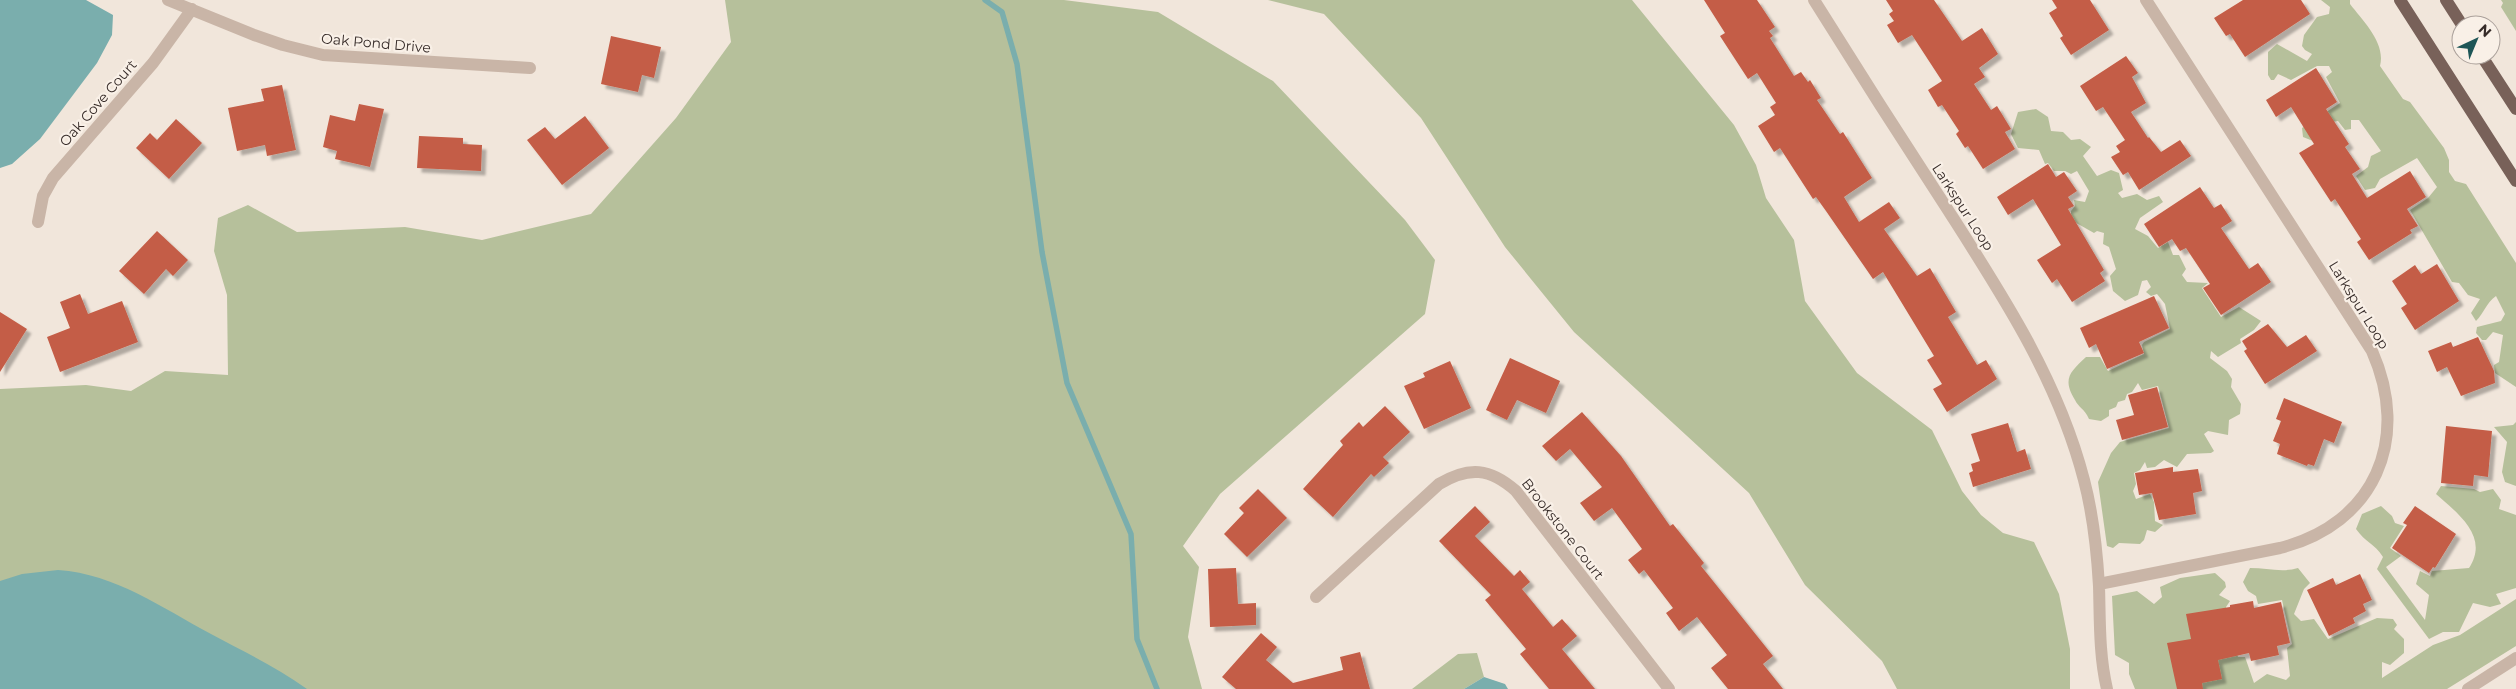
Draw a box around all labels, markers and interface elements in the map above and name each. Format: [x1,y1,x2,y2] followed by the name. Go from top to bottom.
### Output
[2451,15,2501,65] north arrow
[2475,20,2495,41] text: N
[320,29,432,57] street label: Oak Pond Drive
[55,56,141,150] street label: Oak Cove Court
[1928,160,1998,254] street label: Larkspur Loop
[2325,258,2393,352] street label: Larkspur Loop
[1518,475,1608,583] street label: Brookstone Court

